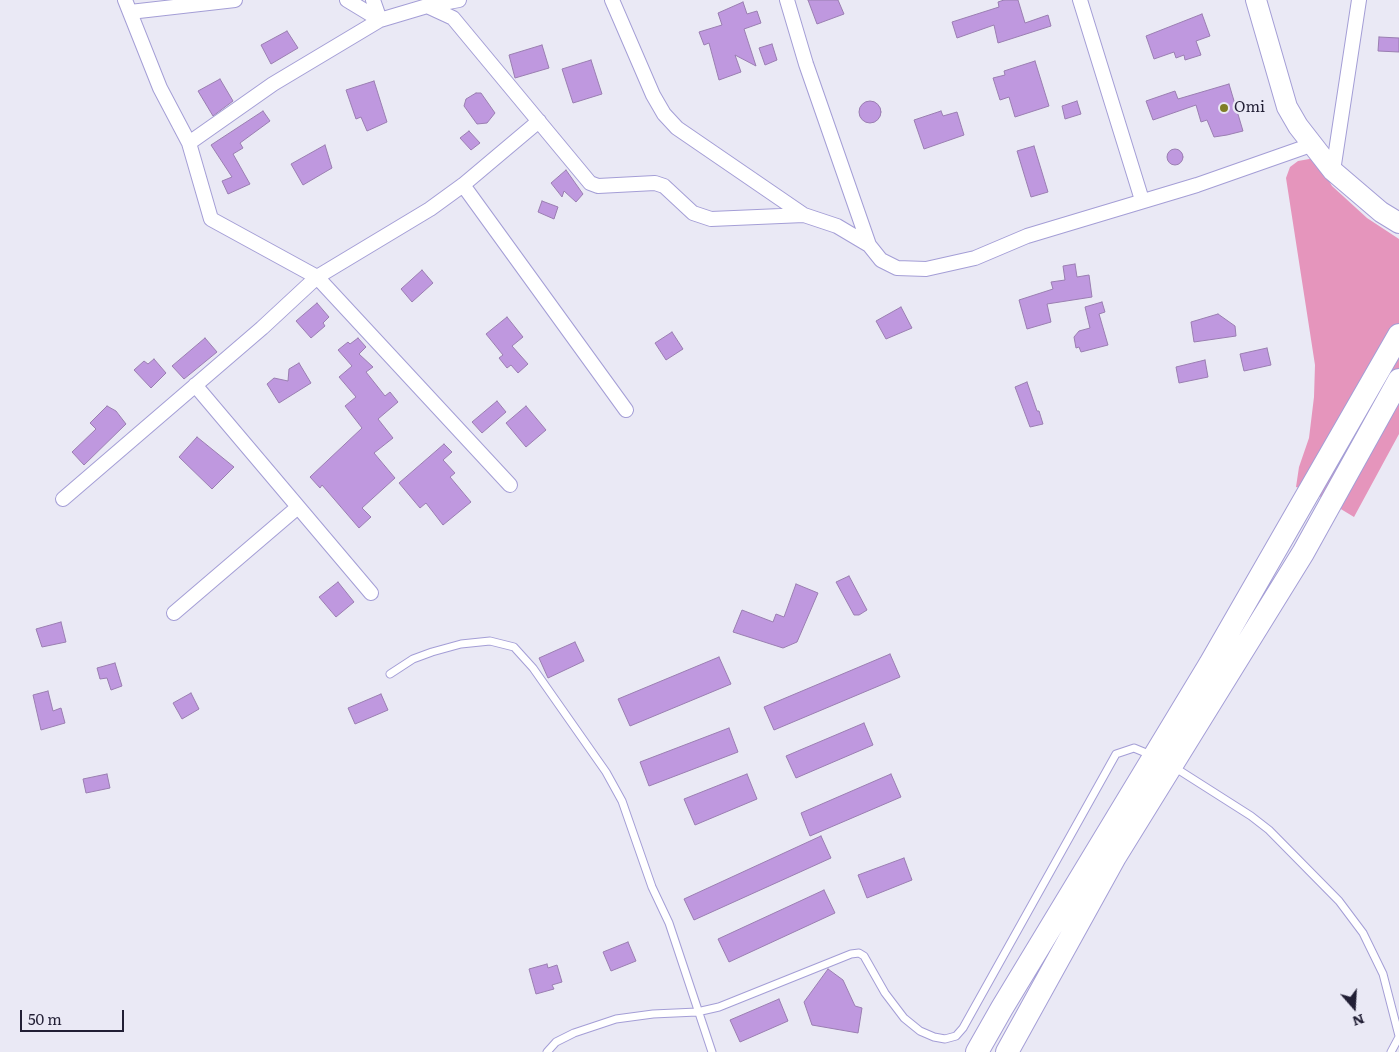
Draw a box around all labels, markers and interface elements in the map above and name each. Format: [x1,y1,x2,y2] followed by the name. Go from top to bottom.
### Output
[1234,99,1265,117] place label: Omi
[1218,102,1230,114] marker: Omi
[1329,982,1379,1032] north arrow
[22,1000,126,1032] scale bar
[28,1007,62,1030] text: 50 m
[1350,1010,1368,1033] text: N

